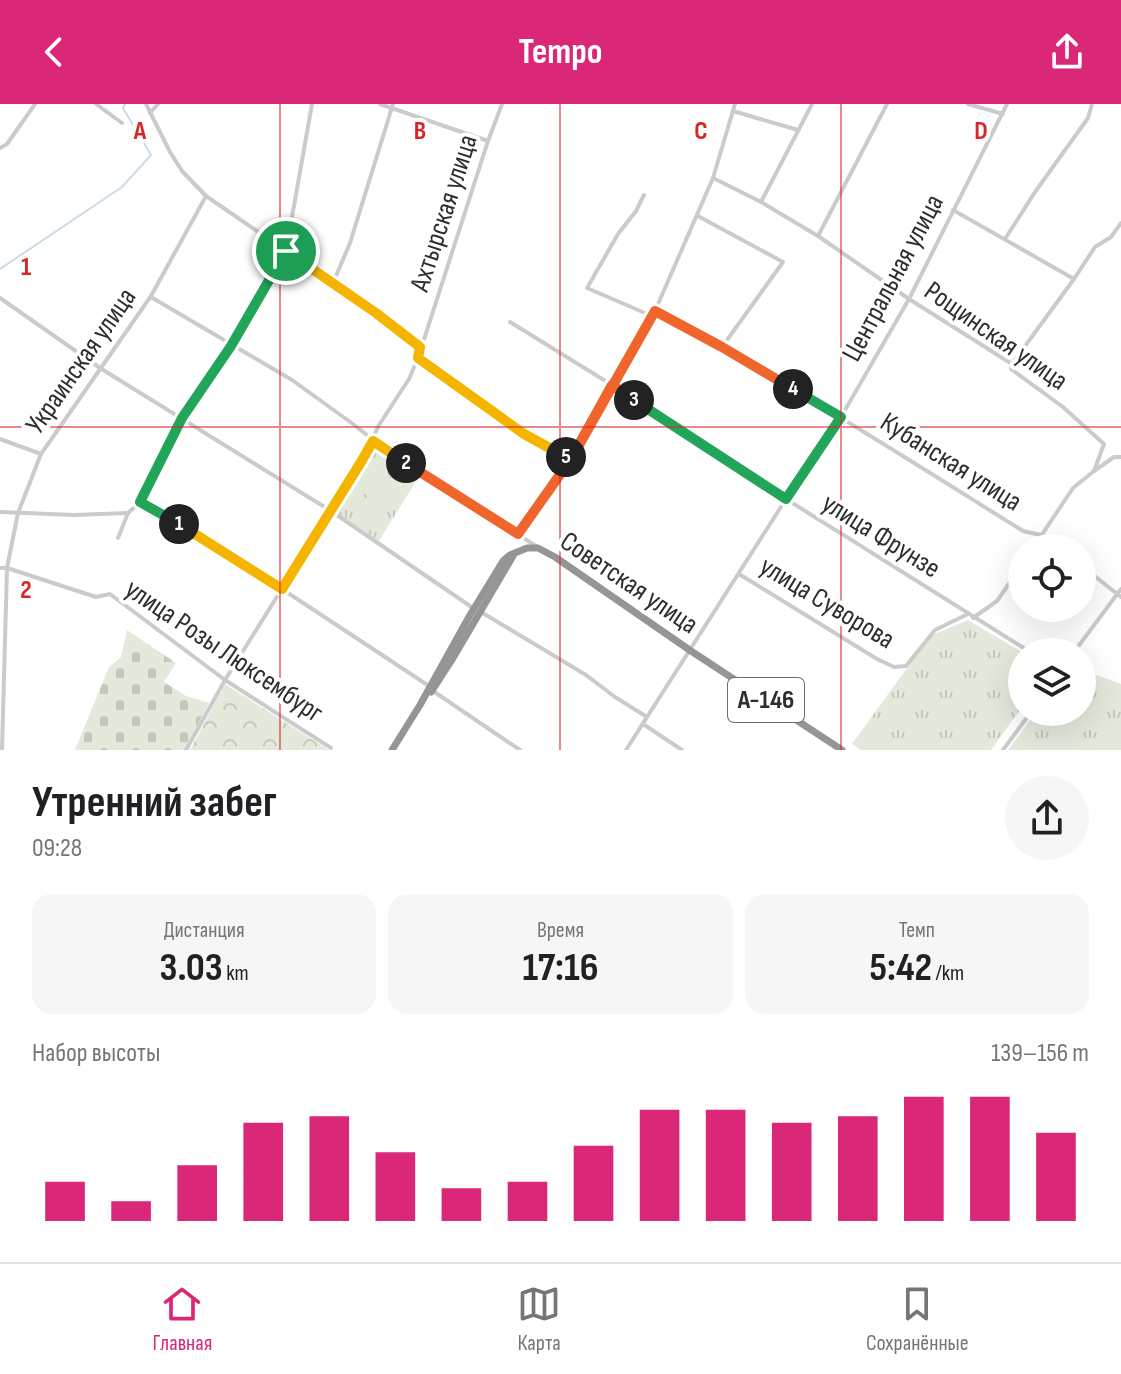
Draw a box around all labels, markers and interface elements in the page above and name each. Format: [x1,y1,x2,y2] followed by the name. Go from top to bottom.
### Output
[32,30,76,74] icon: back
[1045,30,1089,74] icon: share
[518,31,603,74] text: Tempo
[133,116,147,147] text: A
[414,116,426,147] text: B
[694,116,708,147] text: C
[974,116,988,147] text: D
[403,131,485,296] street label: Ахтырская улица
[835,189,951,367] street label: Центральная улица
[252,217,320,285] pin
[264,229,308,273] icon: arrive
[21,252,31,283] text: 1
[918,275,1074,397] street label: Рощинская улица
[19,282,143,440] street label: Украинская улица
[773,369,813,409] pin: 4
[788,375,798,402] text: 4
[614,380,654,420] pin: 3
[629,386,639,413] text: 3
[874,406,1028,518] street label: Кубанская улица
[546,437,586,477] pin: 5
[386,443,426,483] pin: 2
[561,443,571,470] text: 5
[401,449,411,476] text: 2
[816,487,946,585] street label: улица Фрунзе
[159,504,199,544] pin: 1
[175,510,183,537] text: 1
[554,525,704,641] street label: Советская улица
[1008,534,1096,726] map controls
[1008,534,1096,622] button: locate
[754,550,900,656] street label: улица Суворова
[119,573,329,729] street label: улица Розы Люксембург
[20,575,32,606] text: 2
[1008,638,1096,726] button: layers
[728,678,804,722] road number: А-146
[32,776,277,829] text: Утренний забег
[1005,776,1089,860] button: share
[32,833,82,864] text: 09:28
[164,917,245,944] text: Дистанция
[537,917,584,944] text: Время
[899,917,935,944] text: Темп
[160,944,223,992] text: 3.03
[522,944,599,992] text: 17:16
[869,944,932,992] text: 5:42
[223,960,249,987] text: km
[932,960,964,987] text: /km
[32,1038,160,1069] text: Набор высоты
[991,1038,1089,1069] text: 139–156 m
[152,1282,212,1357] tab: Главная
[517,1282,561,1357] tab: Карта
[866,1282,969,1357] tab: Сохранённые

